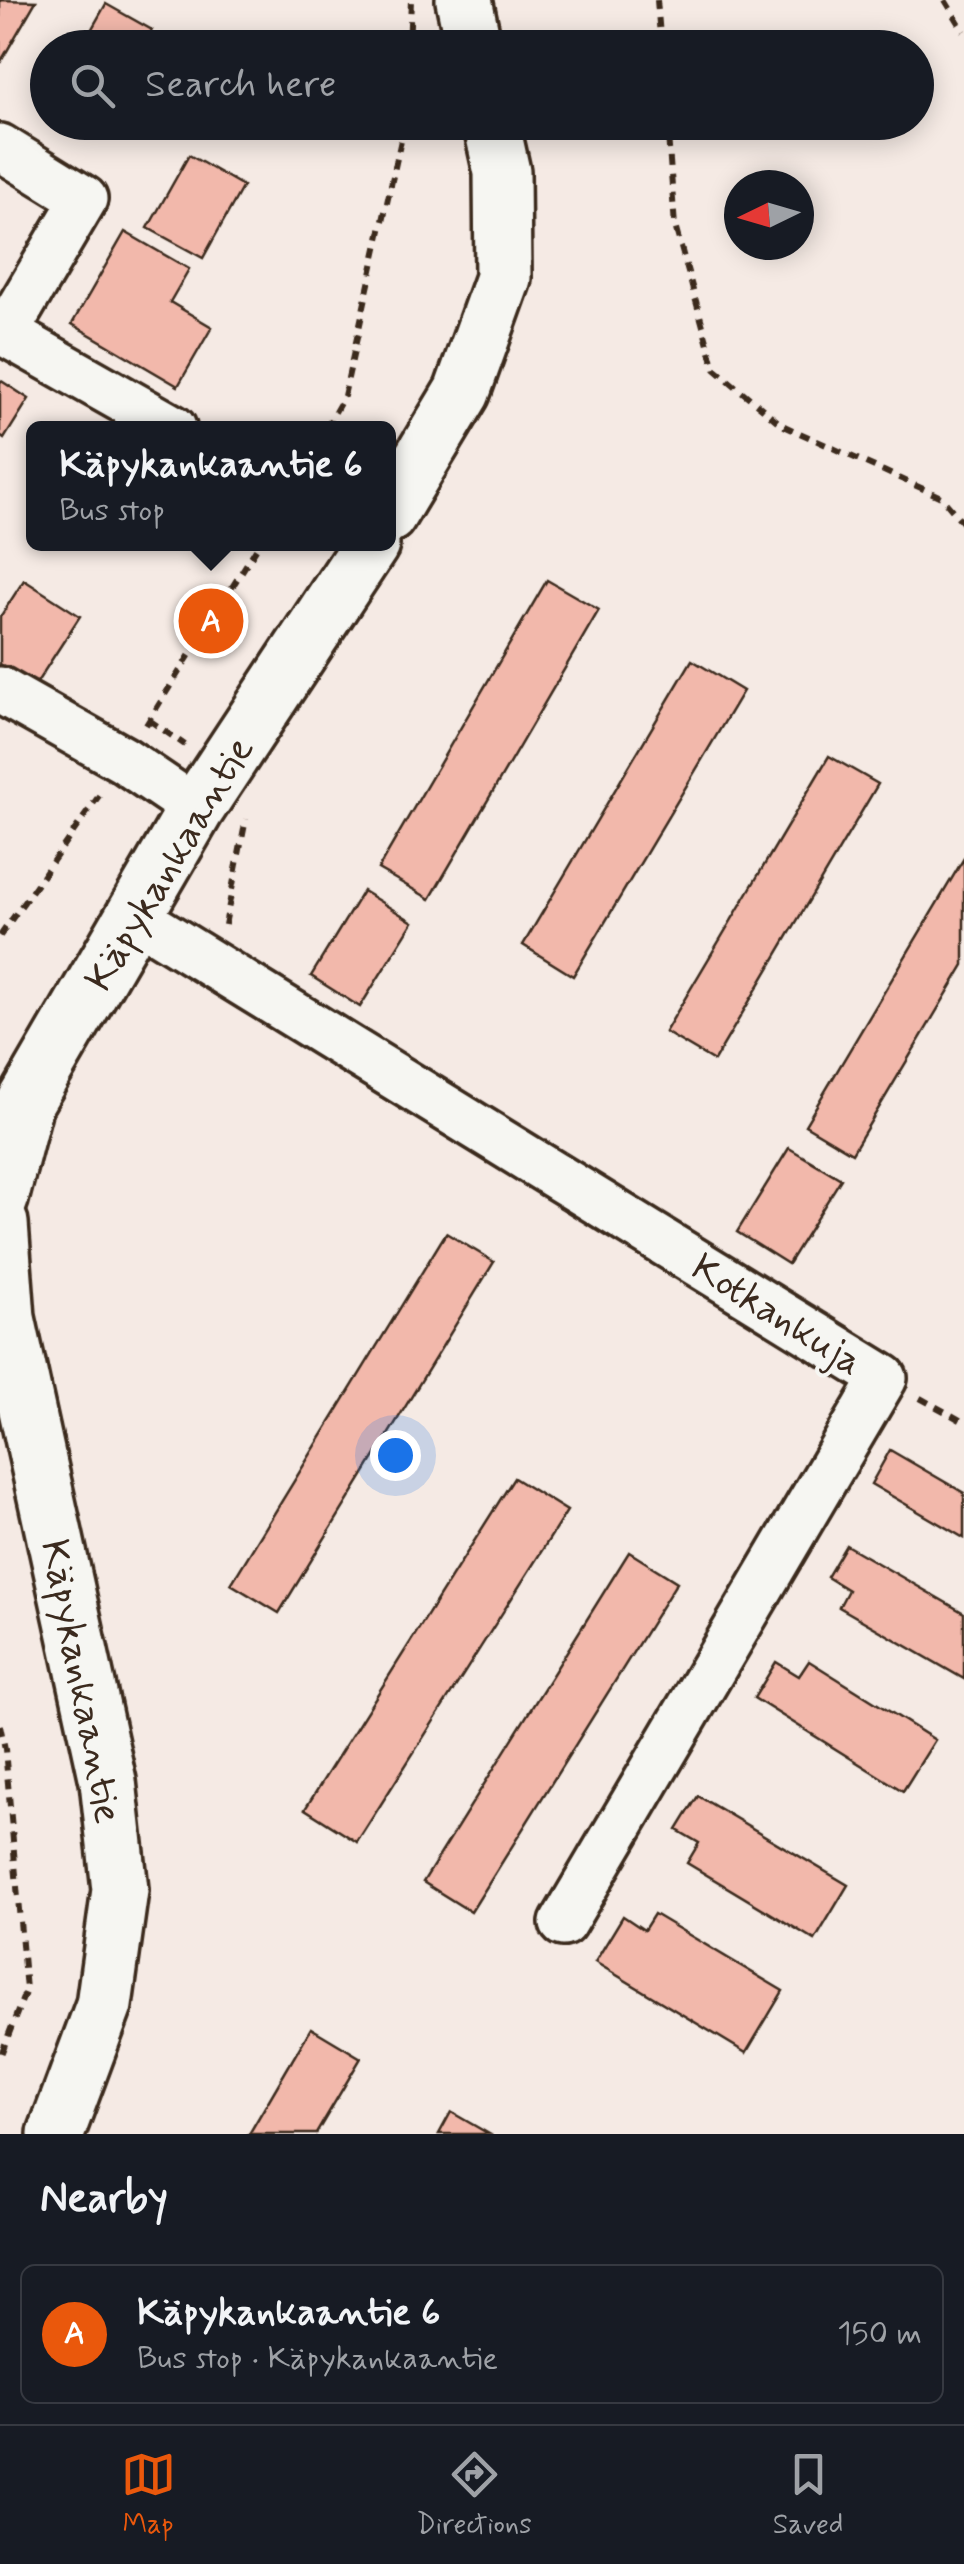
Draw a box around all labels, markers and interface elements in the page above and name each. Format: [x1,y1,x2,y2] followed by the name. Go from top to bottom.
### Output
[30,30,934,140] search box
[65,58,120,113] icon: search
[145,61,336,110] text: Search here
[724,170,814,260] north arrow
[26,421,396,551] popup
[59,441,363,490] text: Käpykankaantie 6
[59,490,165,532] text: Bus stop
[178,584,244,658] pin: A
[74,728,267,1001] street label: Käpykankaantie
[681,1243,872,1389] street label: Kotkankuja
[370,1430,421,1481] your location
[27,1535,133,1828] street label: Käpykankaantie
[40,2172,168,2227] text: Nearby
[137,2289,441,2338] text: Käpykankaantie 6
[64,2313,85,2355] text: A
[837,2313,922,2355] text: 150 m
[137,2338,498,2380] text: Bus stop · Käpykankaantie
[121,2447,176,2544] tab: Map
[417,2447,532,2544] tab: Directions
[773,2447,843,2544] tab: Saved

